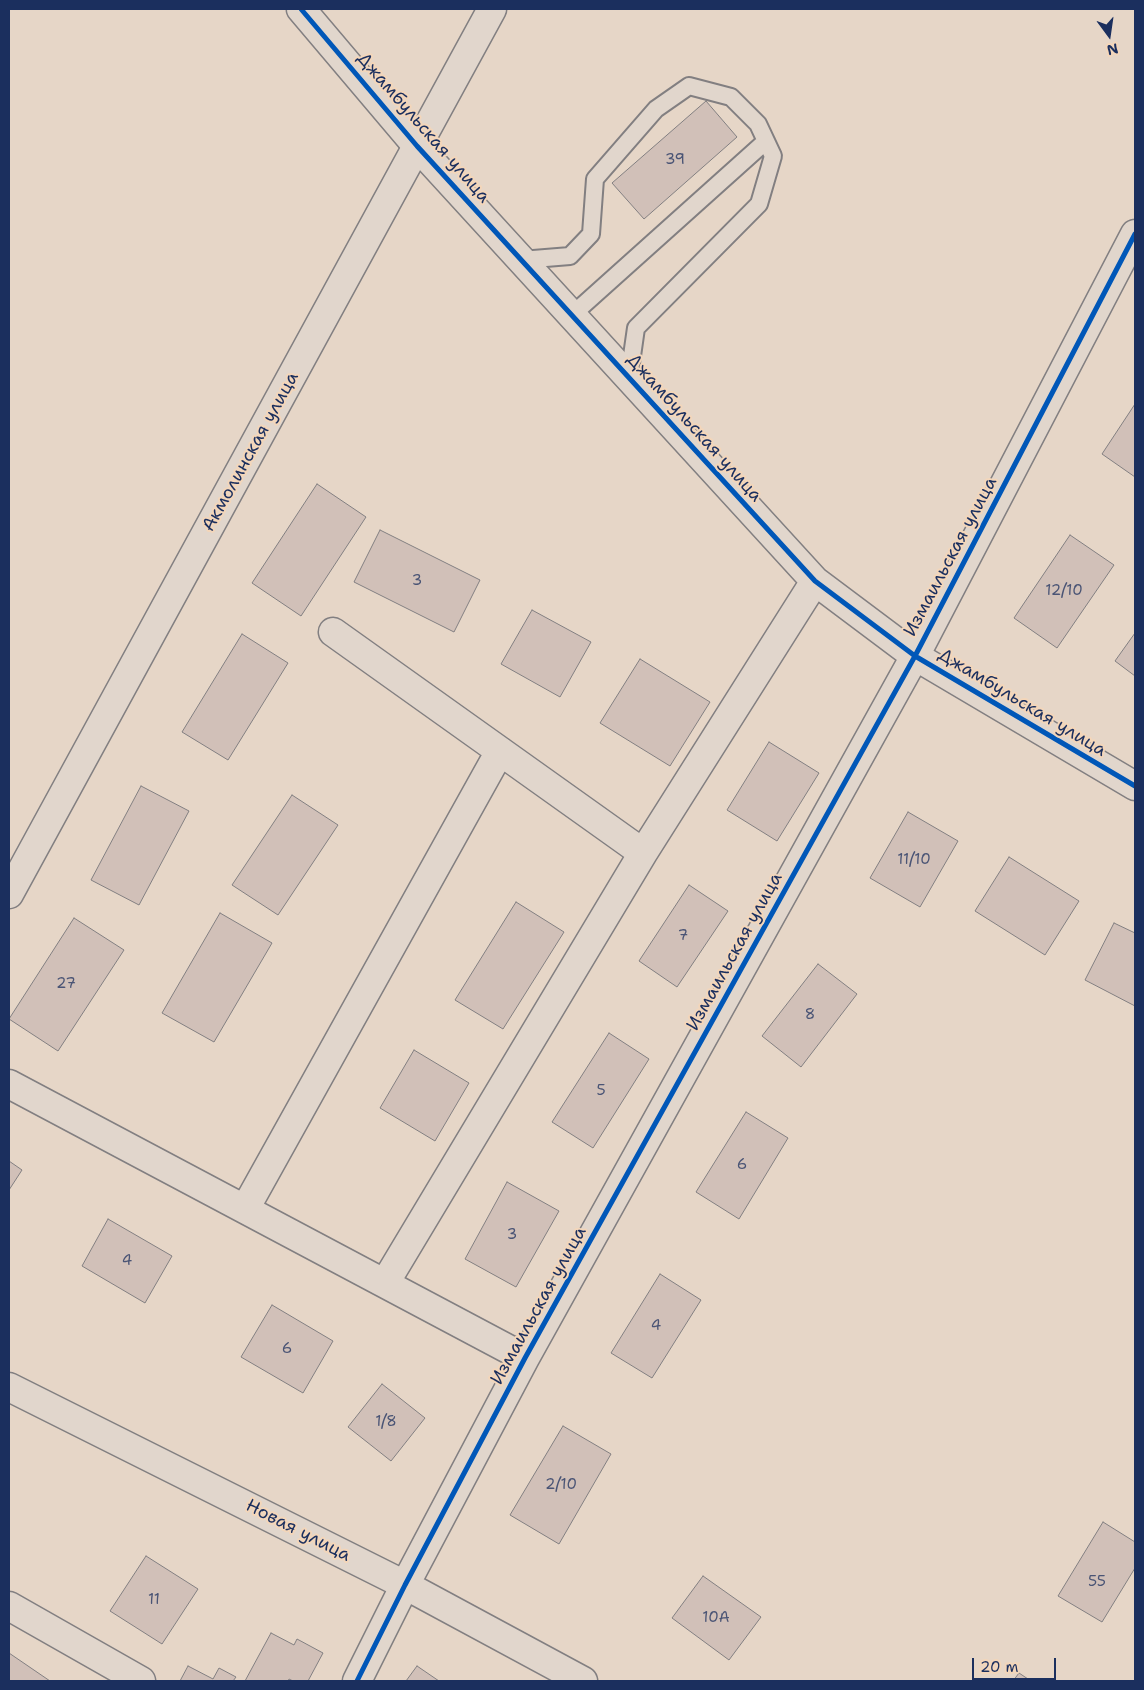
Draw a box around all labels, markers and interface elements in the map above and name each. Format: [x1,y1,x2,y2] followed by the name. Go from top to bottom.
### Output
[1084,10,1134,60] north arrow
[1105,39,1120,60] text: N
[352,48,494,208] street label: Джамбульская улица
[665,151,685,169] house number: 39
[622,349,766,507] street label: Джамбульская улица
[198,368,304,536] street label: Акмолинская улица
[900,474,1002,640] street label: Измаильская улица
[412,572,422,590] house number: 3
[1045,582,1083,600] house number: 12/10
[934,644,1110,762] street label: Джамбульская улица
[897,851,931,869] house number: 11/10
[683,869,787,1035] street label: Измаильская улица
[678,927,688,945] house number: 7
[56,975,76,993] house number: 27
[805,1006,815,1024] house number: 8
[596,1082,606,1100] house number: 5
[737,1156,747,1174] house number: 6
[487,1223,591,1389] street label: Измаильская улица
[507,1226,517,1244] house number: 3
[122,1252,132,1270] house number: 4
[651,1317,661,1335] house number: 4
[282,1340,292,1358] house number: 6
[375,1413,397,1431] house number: 1/8
[545,1476,577,1494] house number: 2/10
[242,1495,354,1567] street label: Новая улица
[1088,1573,1106,1591] house number: 55
[148,1591,160,1609] house number: 11
[702,1609,730,1627] house number: 10А
[974,1648,1058,1680] scale bar
[980,1657,1019,1677] text: 20 m

